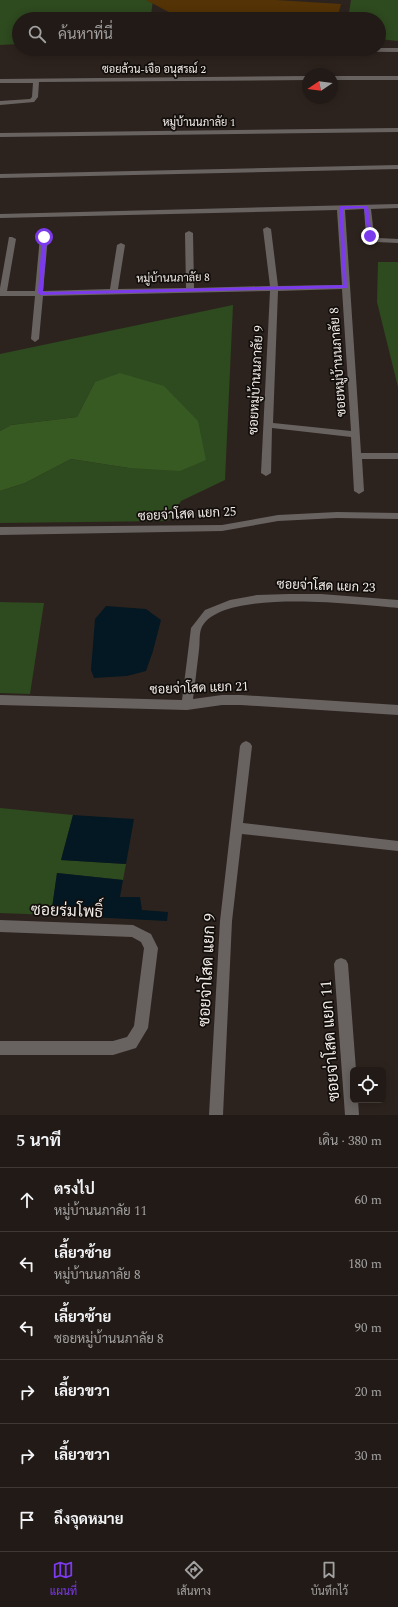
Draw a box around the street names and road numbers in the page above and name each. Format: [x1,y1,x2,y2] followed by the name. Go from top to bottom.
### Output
[102,61,206,78] street label: ซอยล้วน-เจือ อนุสรณ์ 2
[162,114,236,131] street label: หมู่บ้านนภาลัย 1
[136,269,210,287] street label: หมู่บ้านนภาลัย 8
[324,307,352,417] street label: ซอยหมู่บ้านนภาลัย 8
[243,324,269,435] street label: ซอยหมู่บ้านนภาลัย 9
[137,501,237,527] street label: ซอยจ่าโสด แยก 25
[276,574,376,598] street label: ซอยจ่าโสด แยก 23
[149,676,249,700] street label: ซอยจ่าโสด แยก 21
[30,894,104,924] street label: ซอยร่มโพธิ์
[192,913,222,1027] street label: ซอยจ่าโสด แยก 9
[314,980,346,1102] street label: ซอยจ่าโสด แยก 11

